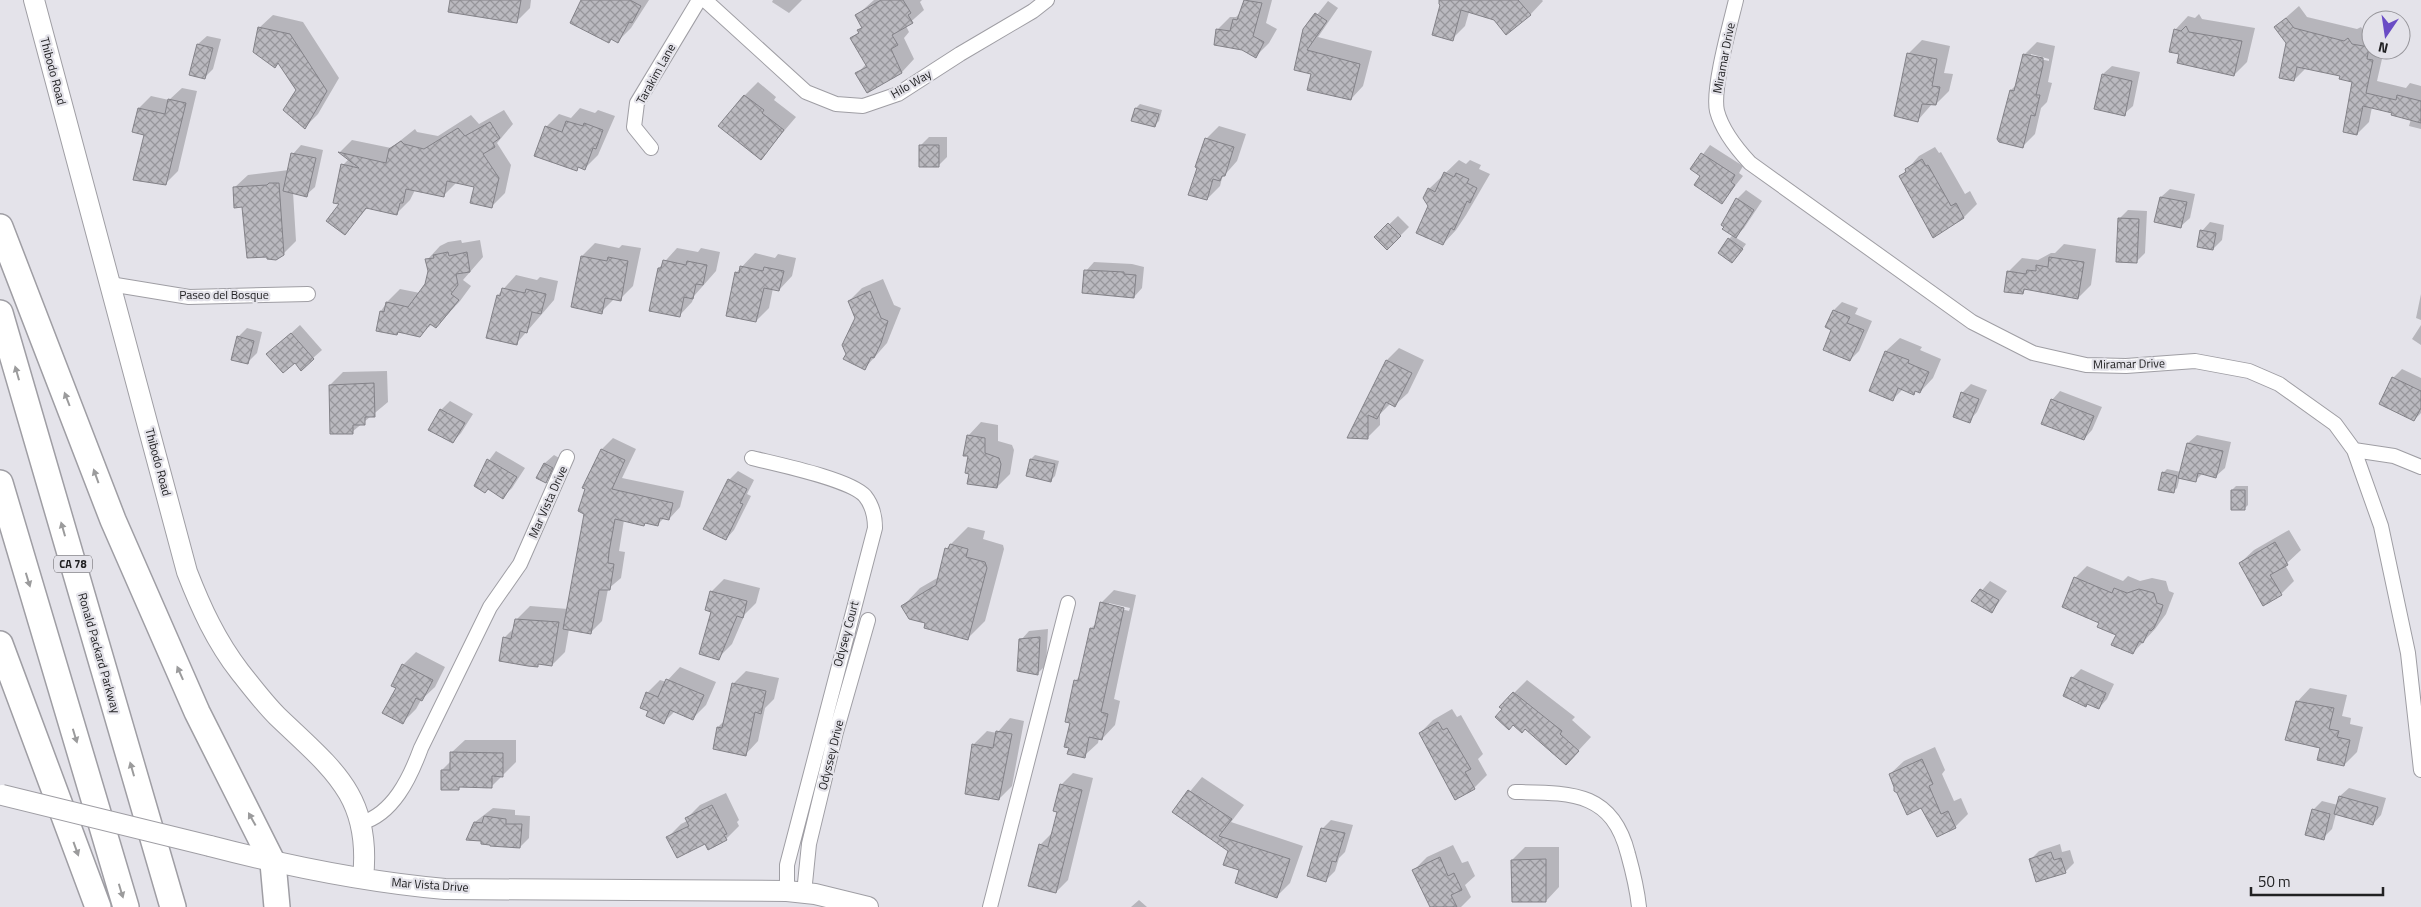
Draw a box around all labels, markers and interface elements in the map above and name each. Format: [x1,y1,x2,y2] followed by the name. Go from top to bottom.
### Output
[2361,10,2411,60] north arrow
[1707,21,1740,95] street label: Miramar Drive
[35,35,72,107] street label: Thibodo Road
[2376,37,2390,59] text: N
[631,40,680,108] street label: Tarakim Lane
[887,64,935,103] street label: Hilo Way
[179,285,269,304] street label: Paseo del Bosque
[2093,353,2165,374] street label: Miramar Drive
[13,365,21,380] one-way arrow
[63,391,71,406] one-way arrow
[140,426,177,498] street label: Thibodo Road
[523,463,572,541] street label: Mar Vista Drive
[92,468,99,483] one-way arrow
[58,521,66,536] one-way arrow
[54,556,92,572] road number: CA 78
[25,573,33,588] one-way arrow
[73,590,126,716] street label: Ronald Packard Parkway
[828,598,864,669] street label: Odysey Court
[176,666,184,680] one-way arrow
[813,718,848,792] street label: Odyssey Drive
[71,728,79,743] one-way arrow
[128,761,136,776] one-way arrow
[248,812,256,826] one-way arrow
[72,842,80,857] one-way arrow
[2251,864,2384,896] scale bar
[2258,870,2291,893] text: 50 m
[391,872,469,897] street label: Mar Vista Drive
[118,884,126,899] one-way arrow

